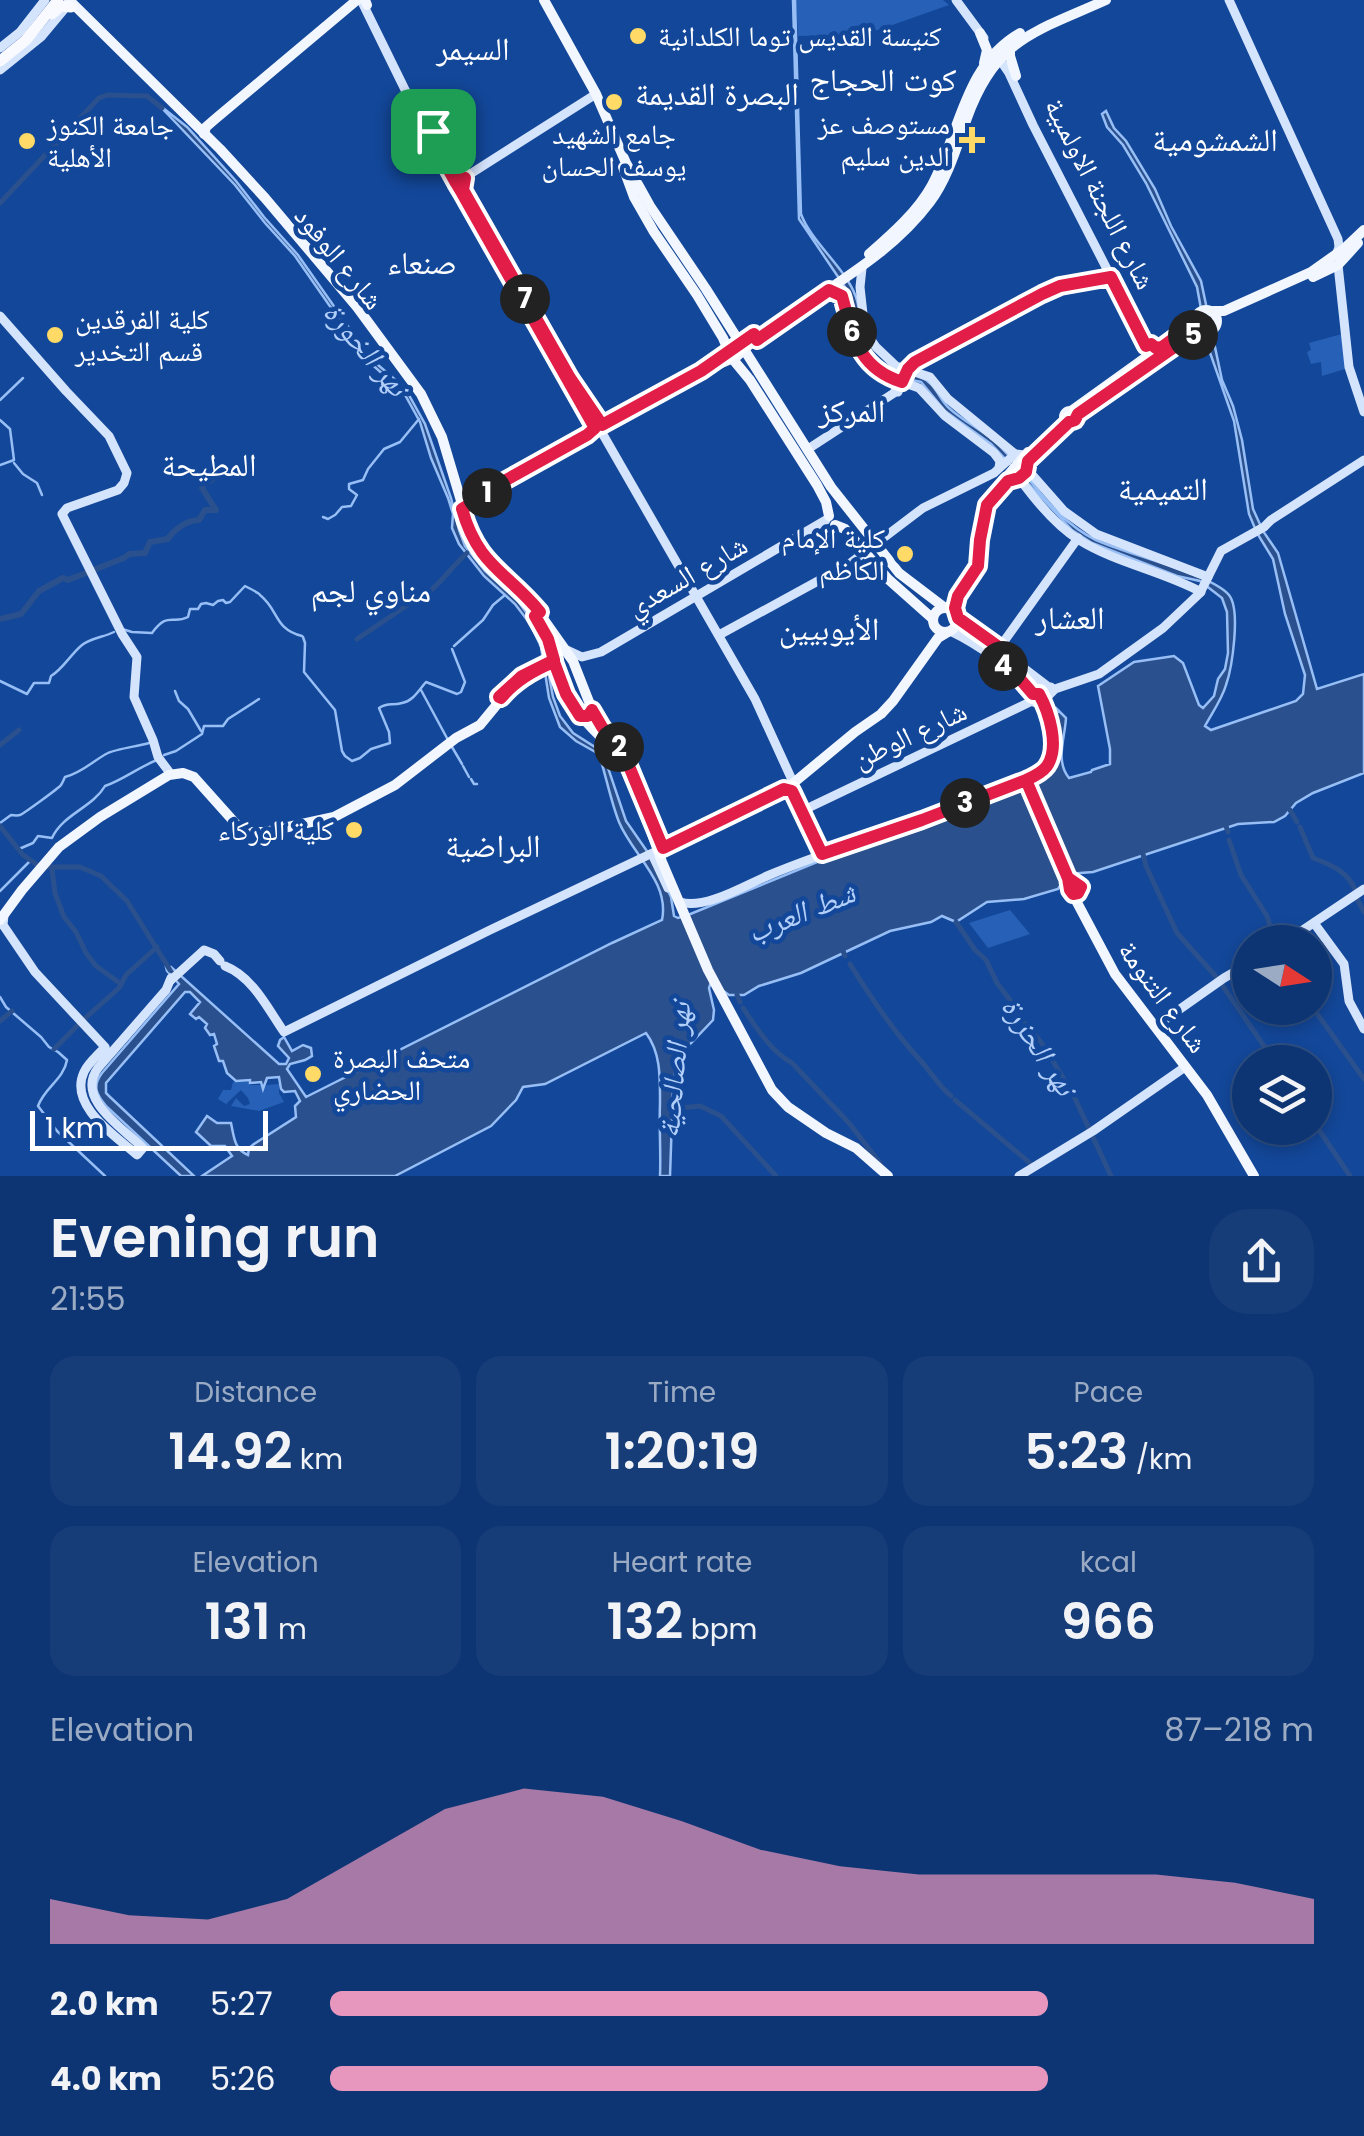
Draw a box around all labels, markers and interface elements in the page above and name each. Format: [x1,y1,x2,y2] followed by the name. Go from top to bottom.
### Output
[658,17,942,56] place label: كنيسة القديس توما الكلدانية
[627,25,649,47] marker: كنيسة القديس توما الكلدانية
[435,26,510,71] district label: السيمر
[810,57,956,102] district label: كوت الحجاج
[635,71,799,116] district label: البصرة القديمة
[391,89,476,174] pin
[603,91,625,113] marker: جامع الشهيد يوسف الحسان
[1035,92,1165,296] street label: شارع اللجنة الاولمبية
[406,104,461,159] icon: arrive
[817,105,950,176] place label: مستوصف عز الدين سليم
[46,106,174,177] place label: جامعة الكنوز الأهلية
[542,115,686,186] place label: جامع الشهيد يوسف الحسان
[1152,117,1278,162] district label: الشمشومية
[959,127,985,153] marker: مستوصف عز الدين سليم
[16,130,38,152] marker: جامعة الكنوز الأهلية
[285,198,393,318] street label: شارع الوفود
[387,240,457,285] district label: صنعاء
[500,274,550,324] pin: 7
[518,279,532,318] text: 7
[314,292,422,409] water label: نهر الخورة
[74,300,210,371] place label: كلية الفرقدين قسم التخدير
[827,307,877,357] pin: 6
[1168,310,1218,360] pin: 5
[843,312,861,351] text: 6
[1184,315,1202,354] text: 5
[44,324,66,346] marker: كلية الفرقدين قسم التخدير
[818,388,885,433] district label: المركز
[161,442,257,487] district label: المطيحة
[1118,466,1208,511] district label: التميمية
[462,468,512,518] pin: 1
[482,473,492,512] text: 1
[782,519,885,590] place label: كلية الإمام الكاظم
[619,526,756,629] street label: شارع السعدي
[894,543,916,565] marker: كلية الإمام الكاظم
[311,568,431,616] district label: مناوي لجم
[1034,595,1105,640] district label: العشار
[779,606,879,651] district label: الأيوبيين
[978,641,1028,691] pin: 4
[994,646,1012,685] text: 4
[847,692,973,778] street label: شارع الوطن
[594,722,644,772] pin: 2
[611,727,627,766] text: 2
[940,778,990,828] pin: 3
[957,783,973,822] text: 3
[218,811,334,850] place label: كلية الوركاء
[343,819,365,841] marker: كلية الوركاء
[445,823,541,868] district label: البراضية
[740,870,863,953] water label: شط العرب
[1232,925,1332,1025] north arrow
[1232,925,1332,1145] map controls
[1109,933,1217,1061] street label: شارع التنومة
[991,988,1090,1108] water label: نهر الحزرة
[647,996,702,1140] water label: نهر الصالحية
[333,1039,470,1113] place label: متحف البصرة الحضاري
[1232,1045,1332,1145] button: layers
[302,1063,324,1085] marker: متحف البصرة الحضاري
[30,1106,268,1150] scale bar
[45,1109,105,1148] text: 1 km
[50,1199,379,1276] text: Evening run
[1209,1209,1314,1314] button: share
[50,1276,126,1321] text: 21:55
[194,1373,317,1412] text: Distance
[648,1373,716,1412] text: Time
[1074,1373,1143,1412] text: Pace
[168,1416,292,1487] text: 14.92
[605,1416,759,1487] text: 1:20:19
[1024,1416,1128,1487] text: 5:23
[292,1440,343,1479] text: km
[1128,1440,1192,1479] text: /km
[193,1543,319,1582] text: Elevation
[612,1543,752,1582] text: Heart rate
[1080,1543,1137,1582] text: kcal
[204,1586,271,1657] text: 131
[607,1586,683,1657] text: 132
[1061,1586,1156,1657] text: 966
[271,1610,307,1649] text: m
[683,1610,757,1649] text: bpm
[50,1707,194,1752] text: Elevation
[1164,1707,1314,1752] text: 87–218 m
[50,1981,159,2026] text: 2.0 km
[210,1981,273,2026] text: 5:27
[50,2056,162,2101] text: 4.0 km
[210,2056,276,2101] text: 5:26

